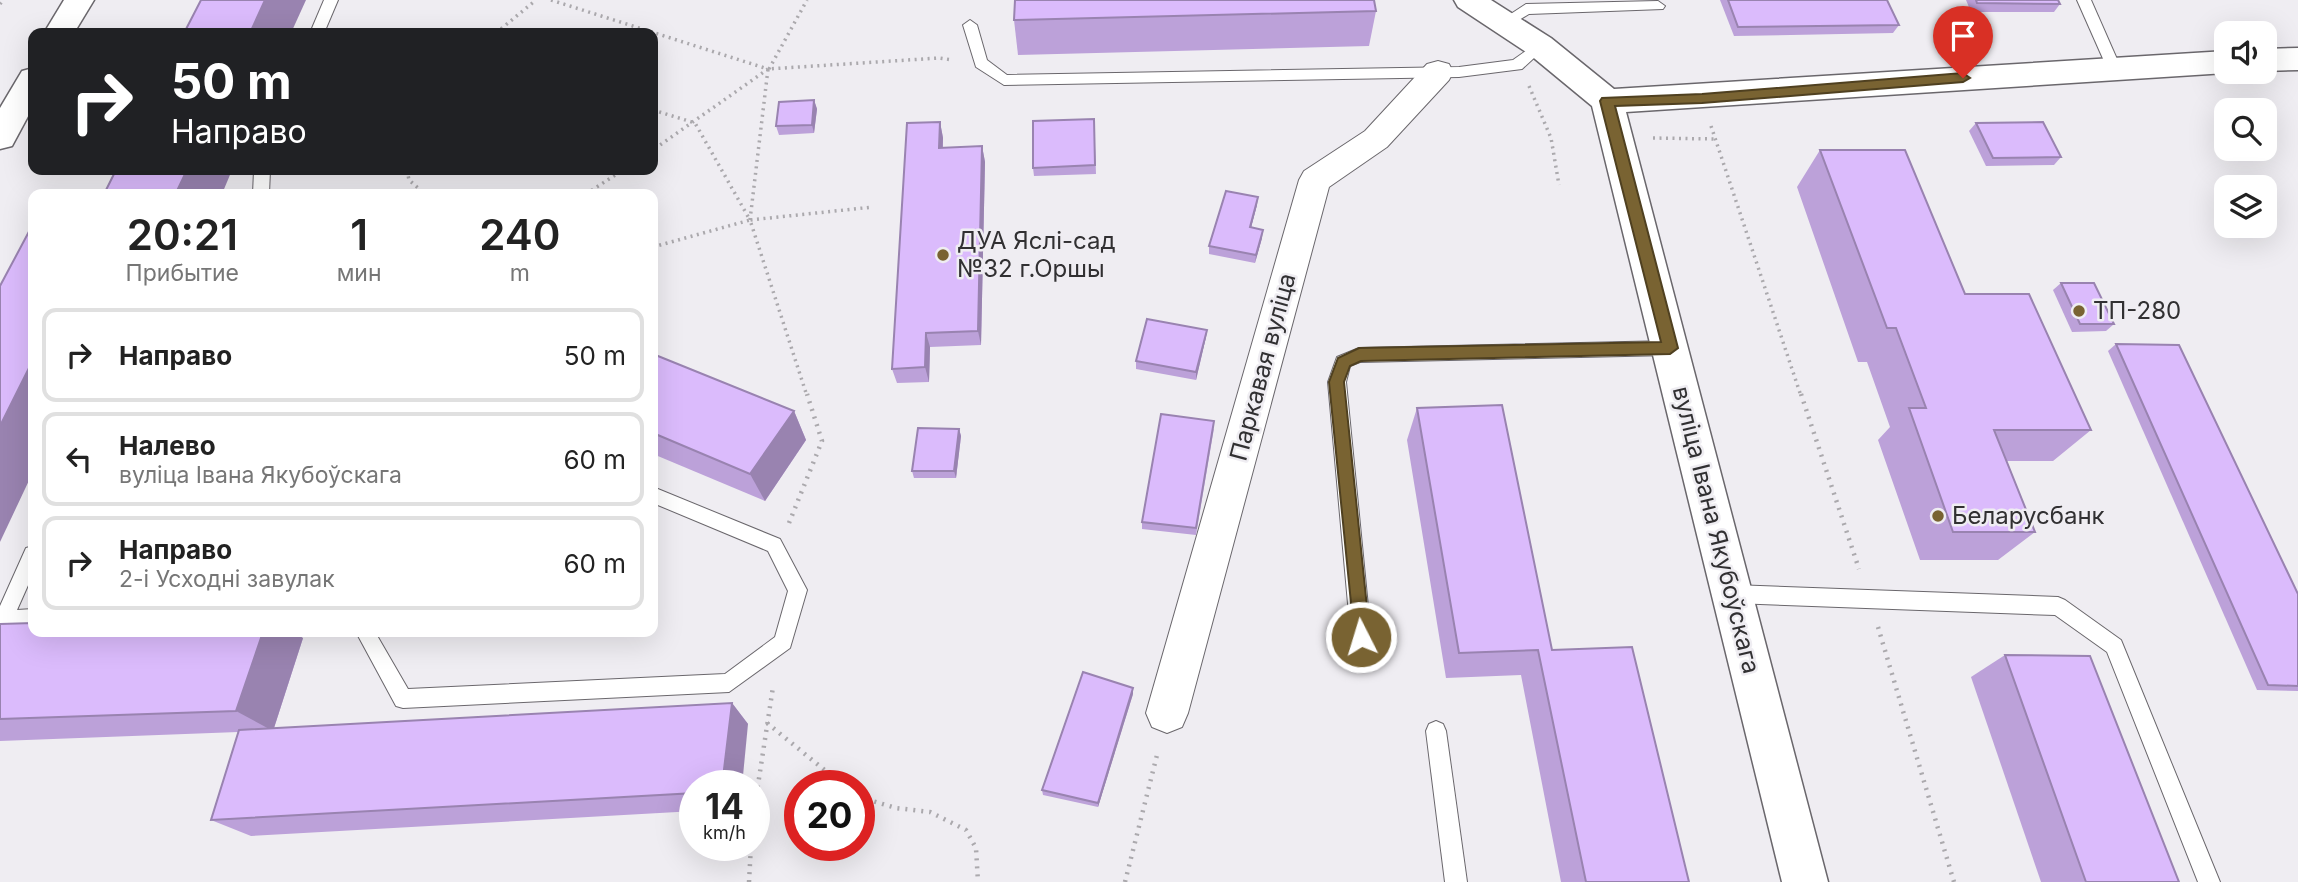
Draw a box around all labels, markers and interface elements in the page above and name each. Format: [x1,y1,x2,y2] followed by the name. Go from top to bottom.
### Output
[1933,6,1993,78] pin
[1944,17,1982,55] icon: arrive
[2214,21,2277,238] map controls
[2214,21,2277,84] button: sound
[171,52,292,111] text: 50 m
[56,56,147,147] icon: right
[2214,98,2277,161] button: search
[171,112,307,151] text: Направо
[2214,175,2277,238] button: layers
[127,209,238,260] text: 20:21
[350,209,368,260] text: 1
[479,209,560,260] text: 240
[957,226,1116,283] place label: ДУА Яслі-сад №32 г.Оршы
[935,247,951,263] marker: ДУА Яслі-сад №32 г.Оршы
[126,259,239,287] text: Прибытие
[337,259,382,287] text: мин
[510,259,530,287] text: m
[1224,270,1301,464] street label: Паркавая вуліца
[2093,296,2181,325] place label: ТП-280
[2071,303,2087,319] marker: ТП-280
[60,336,98,374] icon: right
[119,340,232,371] text: Направо
[564,340,626,371] text: 50 m
[1667,383,1766,677] street label: вуліца Івана Якубоўскага
[119,430,216,461] text: Налево
[60,440,98,478] icon: left
[563,444,626,475] text: 60 m
[119,461,402,489] text: вуліца Івана Якубоўскага
[1952,501,2105,530] place label: Беларусбанк
[1930,508,1946,524] marker: Беларусбанк
[119,534,232,565] text: Направо
[60,544,98,582] icon: right
[563,548,626,579] text: 60 m
[119,565,335,593] text: 2-і Усходні завулак
[1324,600,1398,674] position arrow
[784,770,875,861] speed limit sign: 20
[705,785,744,827] text: 14
[703,822,746,843] text: km/h

